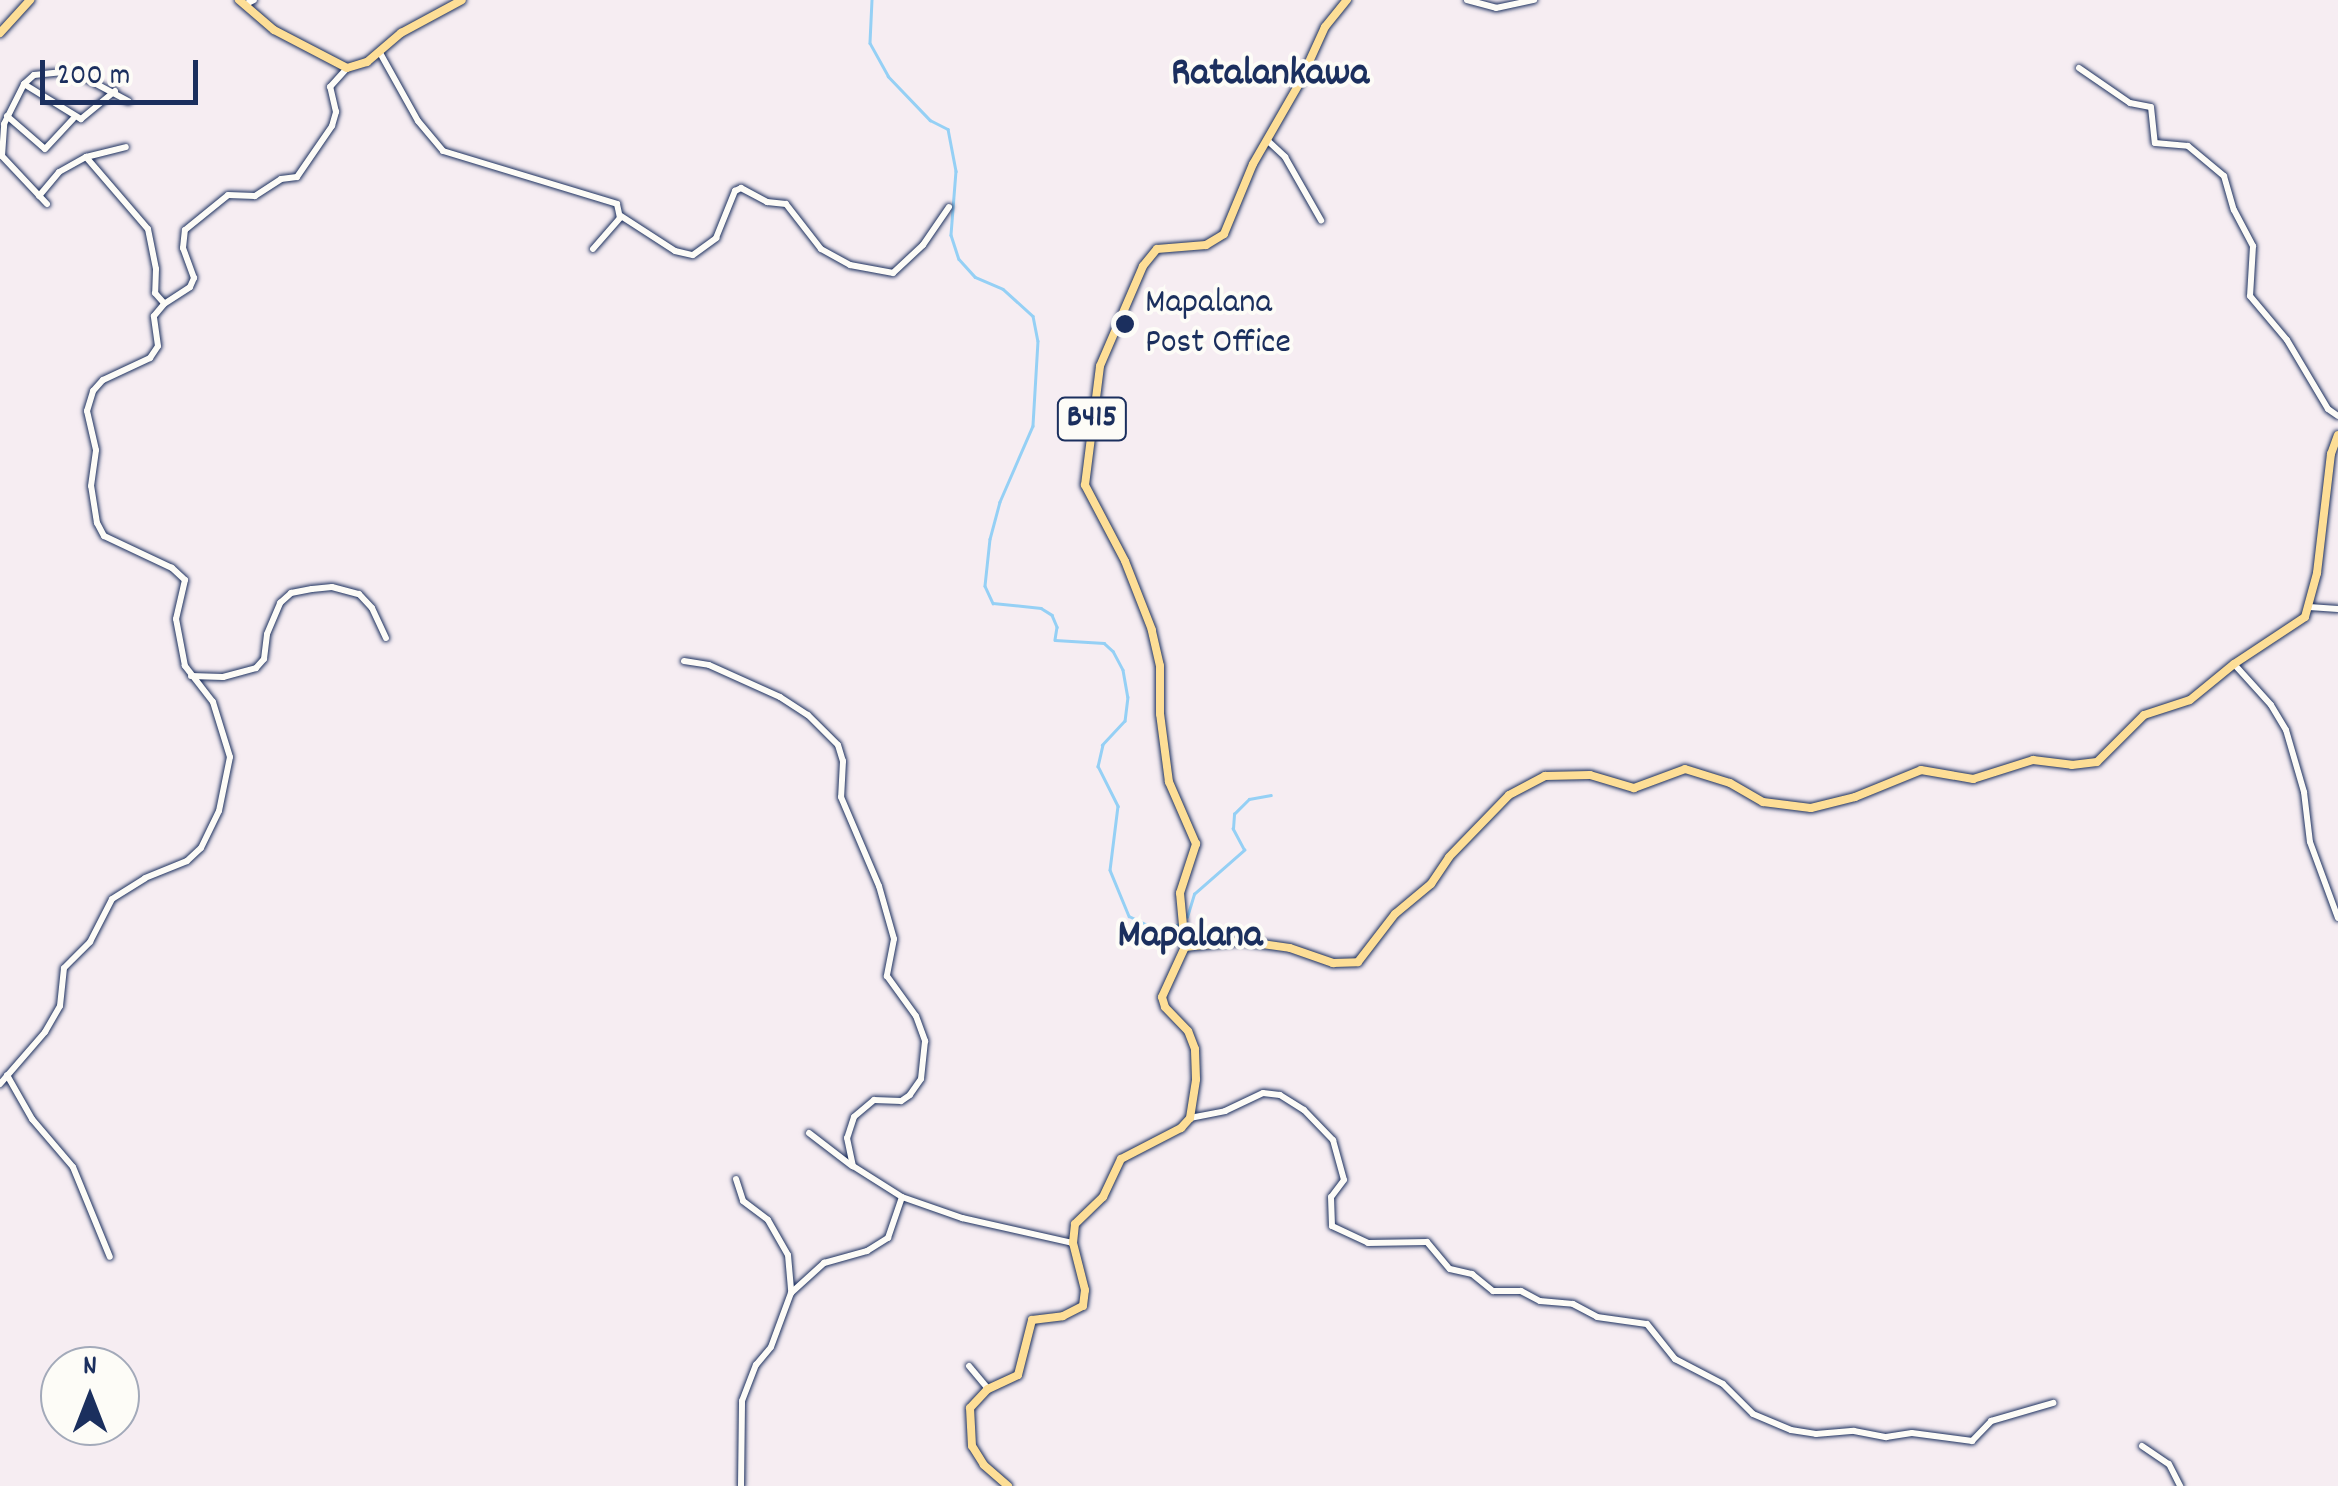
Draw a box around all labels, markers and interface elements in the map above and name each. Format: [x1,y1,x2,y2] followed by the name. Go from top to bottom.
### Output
[45,40,202,102] scale bar
[1171,52,1369,100] district label: Ratalankawa
[57,56,130,99] text: 200 m
[1145,283,1291,365] place label: Mapalana Post Office
[1114,313,1136,335] marker: Mapalana Post Office
[1054,392,1130,446] road number: B415
[1118,914,1262,962] district label: Mapalana
[40,1346,140,1446] north arrow
[83,1348,97,1388] text: N

